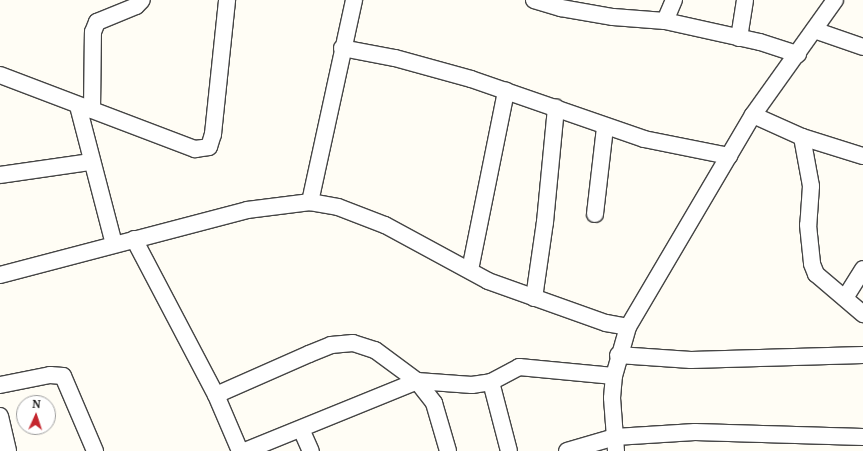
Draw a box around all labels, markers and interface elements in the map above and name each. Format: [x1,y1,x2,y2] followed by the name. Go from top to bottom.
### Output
[16,395,56,435] north arrow
[32,397,41,411] text: N

